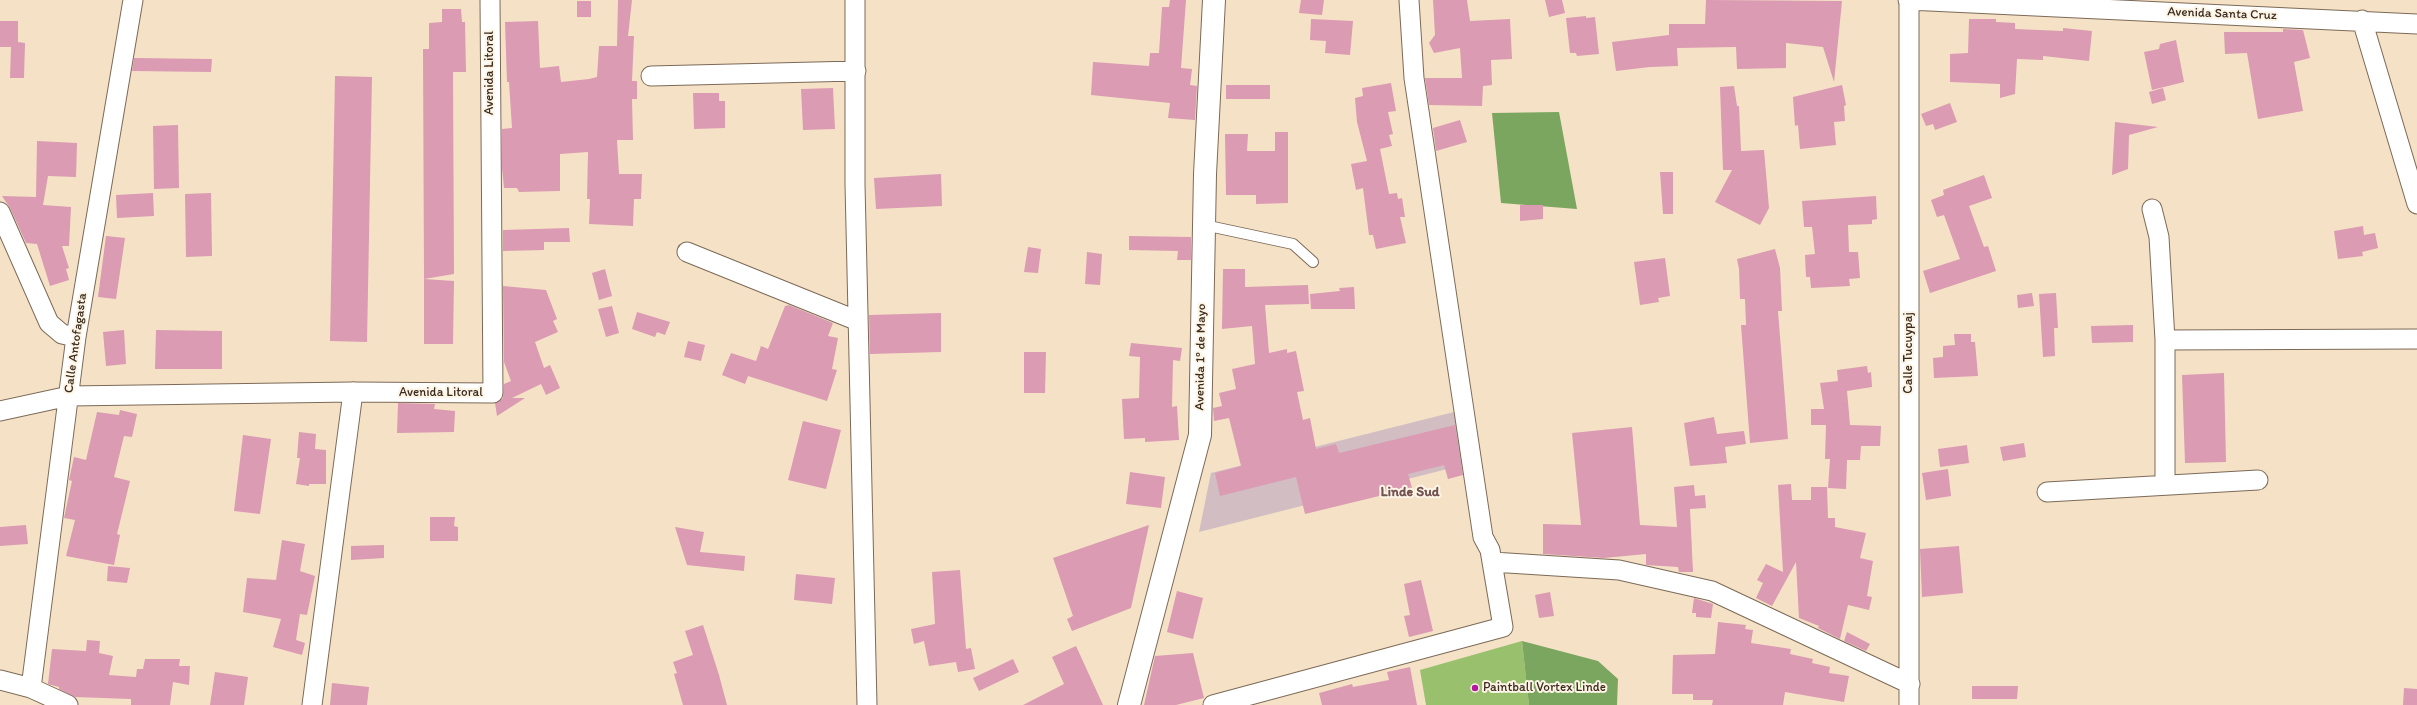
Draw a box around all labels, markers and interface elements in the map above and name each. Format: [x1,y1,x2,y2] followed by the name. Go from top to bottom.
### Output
[2167,4,2277,24] street label: Avenida Santa Cruz
[482,31,498,115] street label: Avenida Litoral
[61,292,91,394] street label: Calle Antofagasta
[1192,304,1210,410] street label: Avenida 1º de Mayo
[1901,312,1917,394] street label: Calle Tucuypaj
[399,385,483,401] street label: Avenida Litoral
[1380,484,1440,500] district label: Linde Sud
[1483,680,1606,696] place label: Paintball Vortex Linde
[1470,683,1480,693] marker: Paintball Vortex Linde

